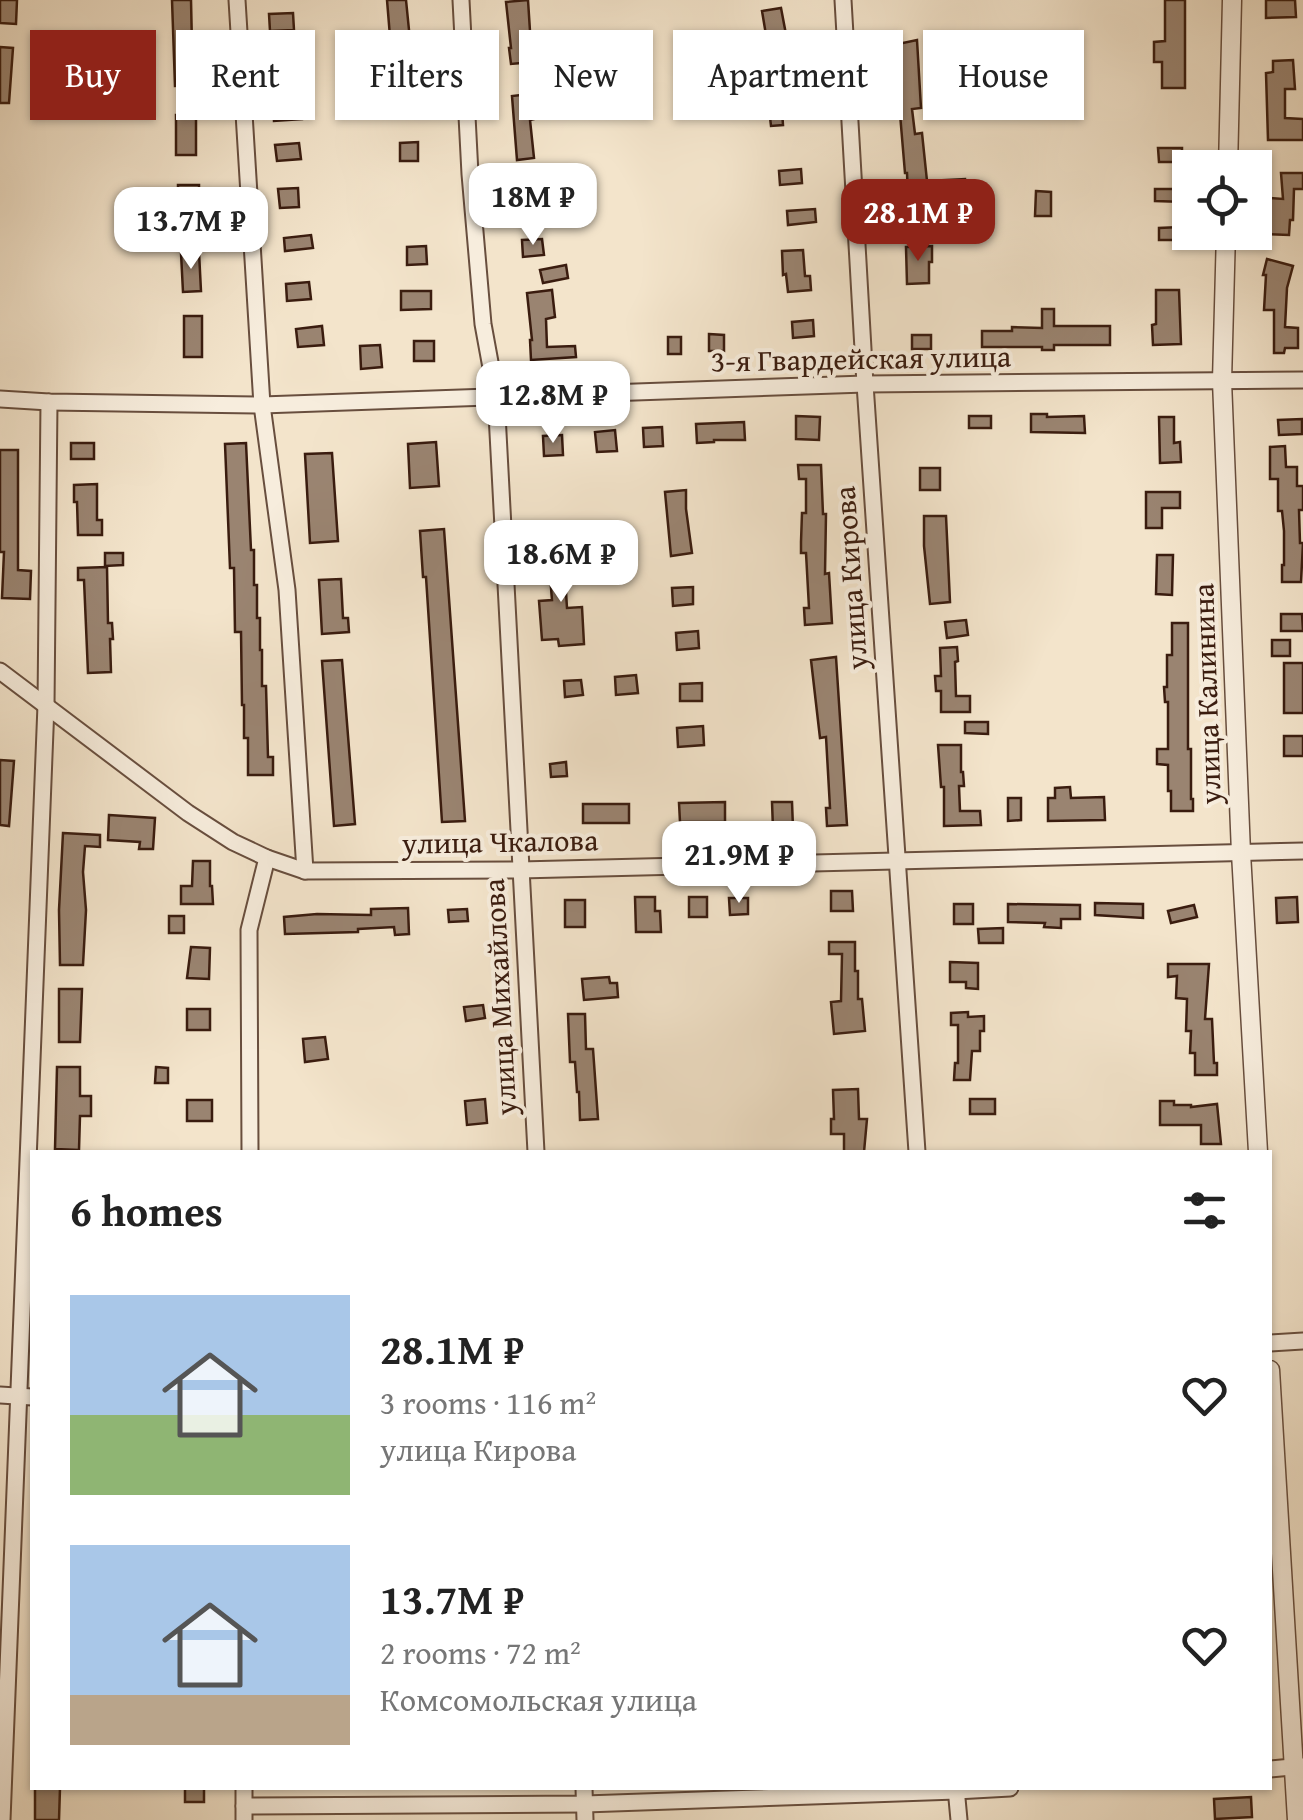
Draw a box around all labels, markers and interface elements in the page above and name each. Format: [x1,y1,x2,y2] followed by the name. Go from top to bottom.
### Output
[30,30,156,120] chip: Buy
[176,30,315,120] chip: Rent
[335,30,499,120] chip: Filters
[519,30,653,120] chip: New
[673,30,903,120] chip: Apartment
[923,30,1084,120] chip: House
[1172,150,1272,250] map controls
[1172,150,1272,250] button: locate
[463,163,603,248] pin: 18M ₽
[491,172,575,219] text: 18M ₽
[826,179,1010,264] pin: 28.1M ₽
[99,187,283,272] pin: 13.7M ₽
[863,188,973,235] text: 28.1M ₽
[136,196,246,243] text: 13.7M ₽
[710,333,1012,383] street label: 3-я Гвардейская улица
[461,361,645,446] pin: 12.8M ₽
[498,370,608,417] text: 12.8M ₽
[822,484,878,673] street label: улица Кирова
[469,520,653,605] pin: 18.6M ₽
[506,529,616,576] text: 18.6M ₽
[1180,582,1232,807] street label: улица Калинина
[400,817,599,865] street label: улица Чкалова
[647,821,831,906] pin: 21.9M ₽
[684,830,794,877] text: 21.9M ₽
[471,877,527,1118] street label: улица Михайлова
[70,1180,223,1241] text: 6 homes
[1177,1183,1232,1238] icon: filters
[380,1318,524,1379] text: 28.1M ₽
[150,1335,270,1455] icon: home
[1177,1368,1232,1423] icon: heart
[380,1379,596,1426] text: 3 rooms · 116 m²
[380,1426,577,1473] text: улица Кирова
[380,1568,524,1629] text: 13.7M ₽
[150,1585,270,1705] icon: home
[1177,1618,1232,1673] icon: heart
[380,1629,581,1676] text: 2 rooms · 72 m²
[380,1676,697,1723] text: Комсомольская улица

